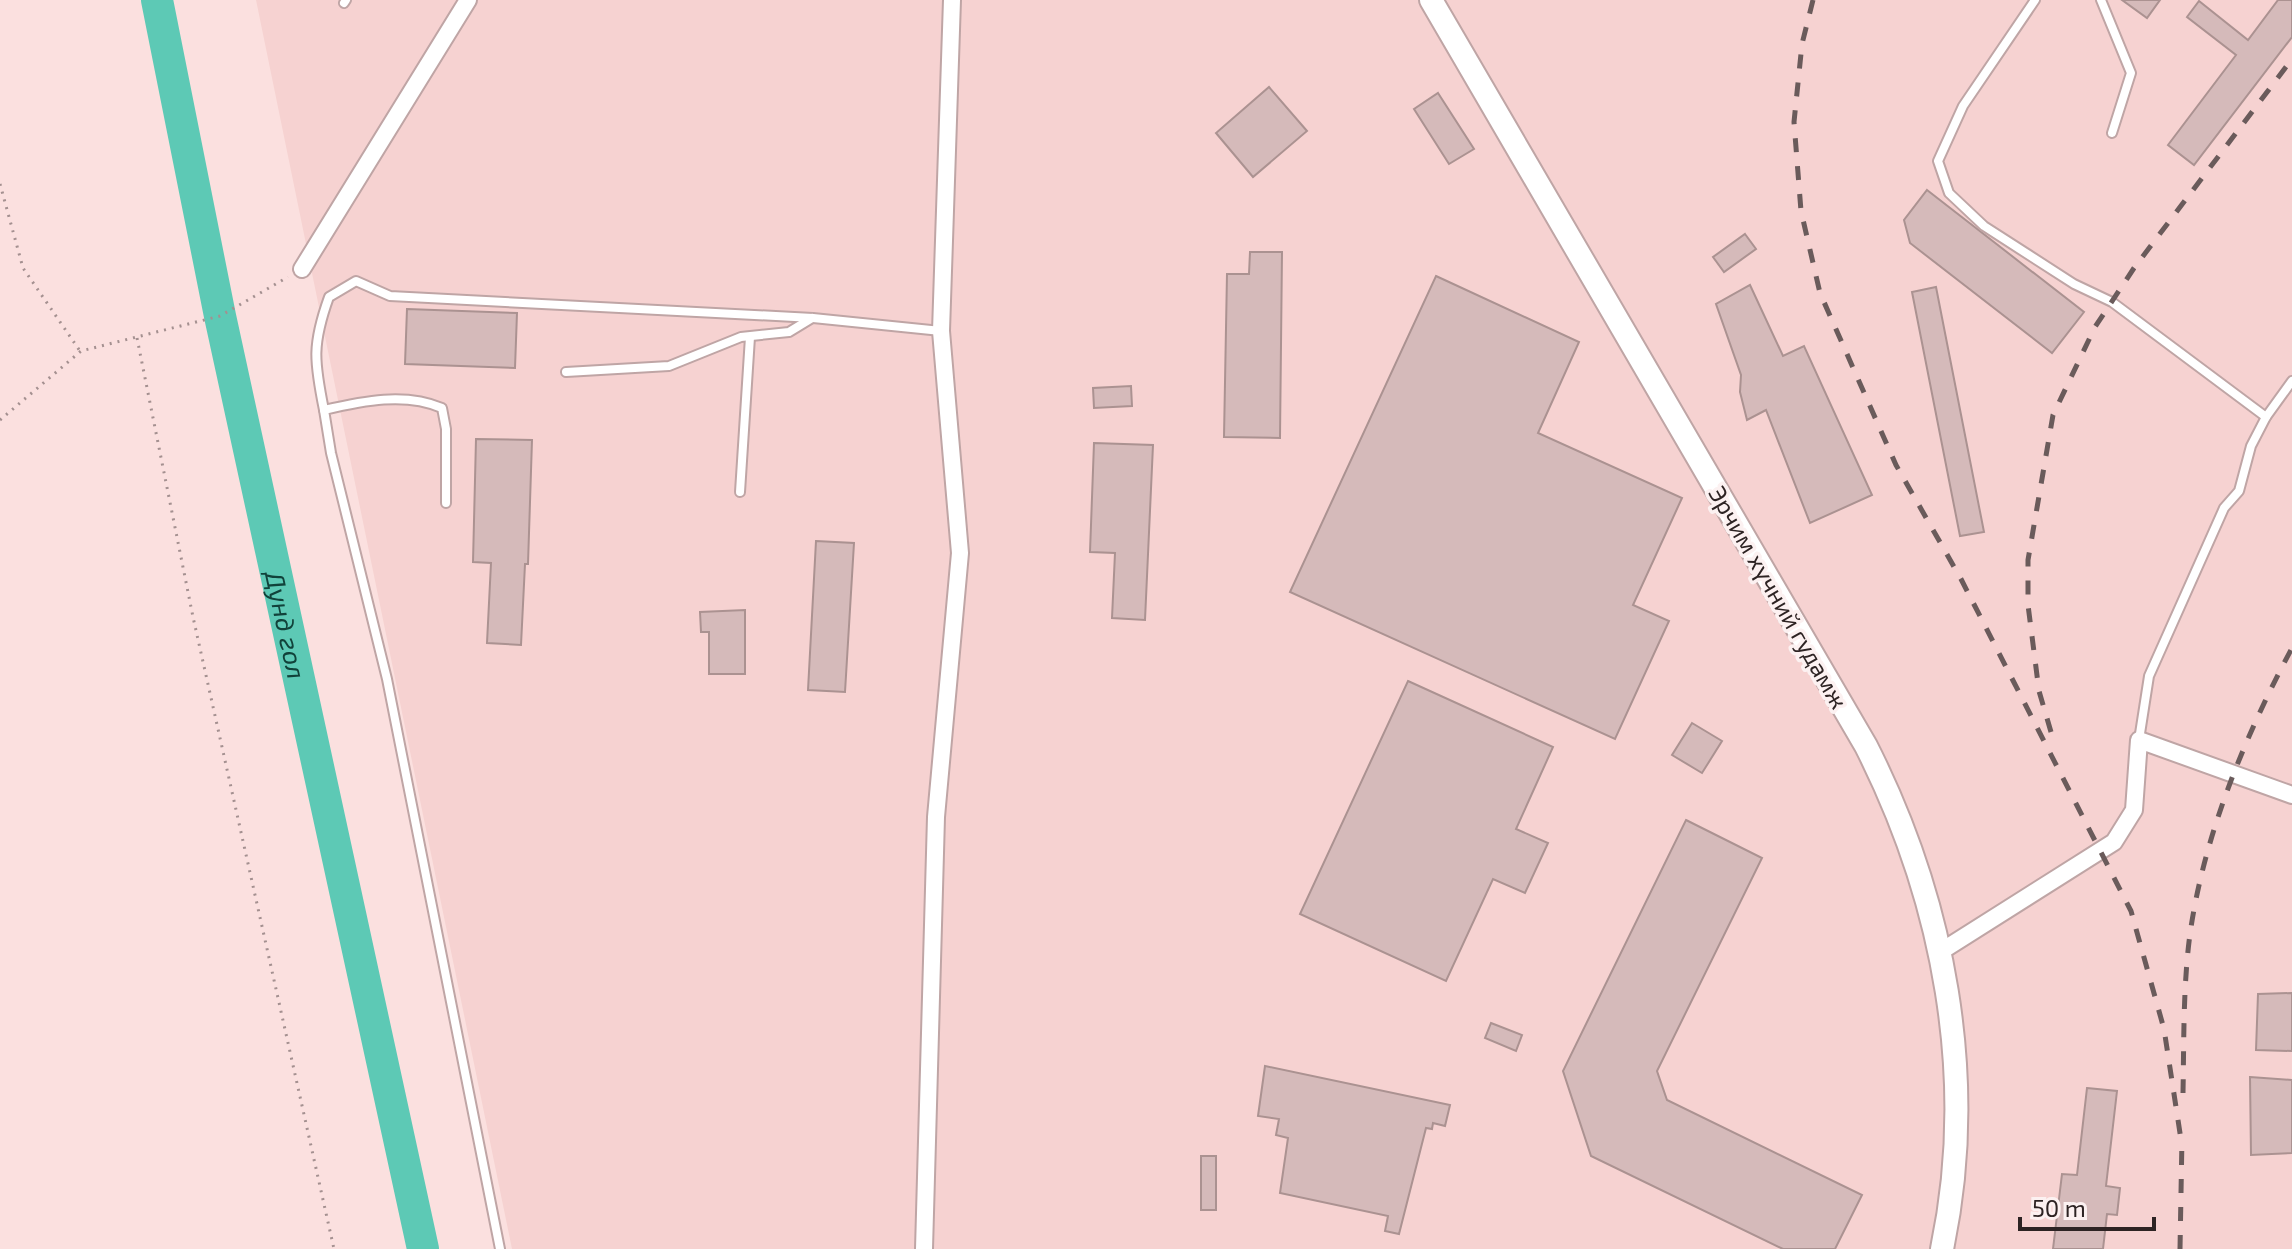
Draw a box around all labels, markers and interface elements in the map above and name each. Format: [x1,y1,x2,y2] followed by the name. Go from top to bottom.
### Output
[1703,481,1855,714] street label: Эрчим хүчний гудамж
[260,566,314,682] water label: Дунд гол
[2020,1181,2154,1231] scale bar
[2032,1193,2086,1222] text: 50 m

